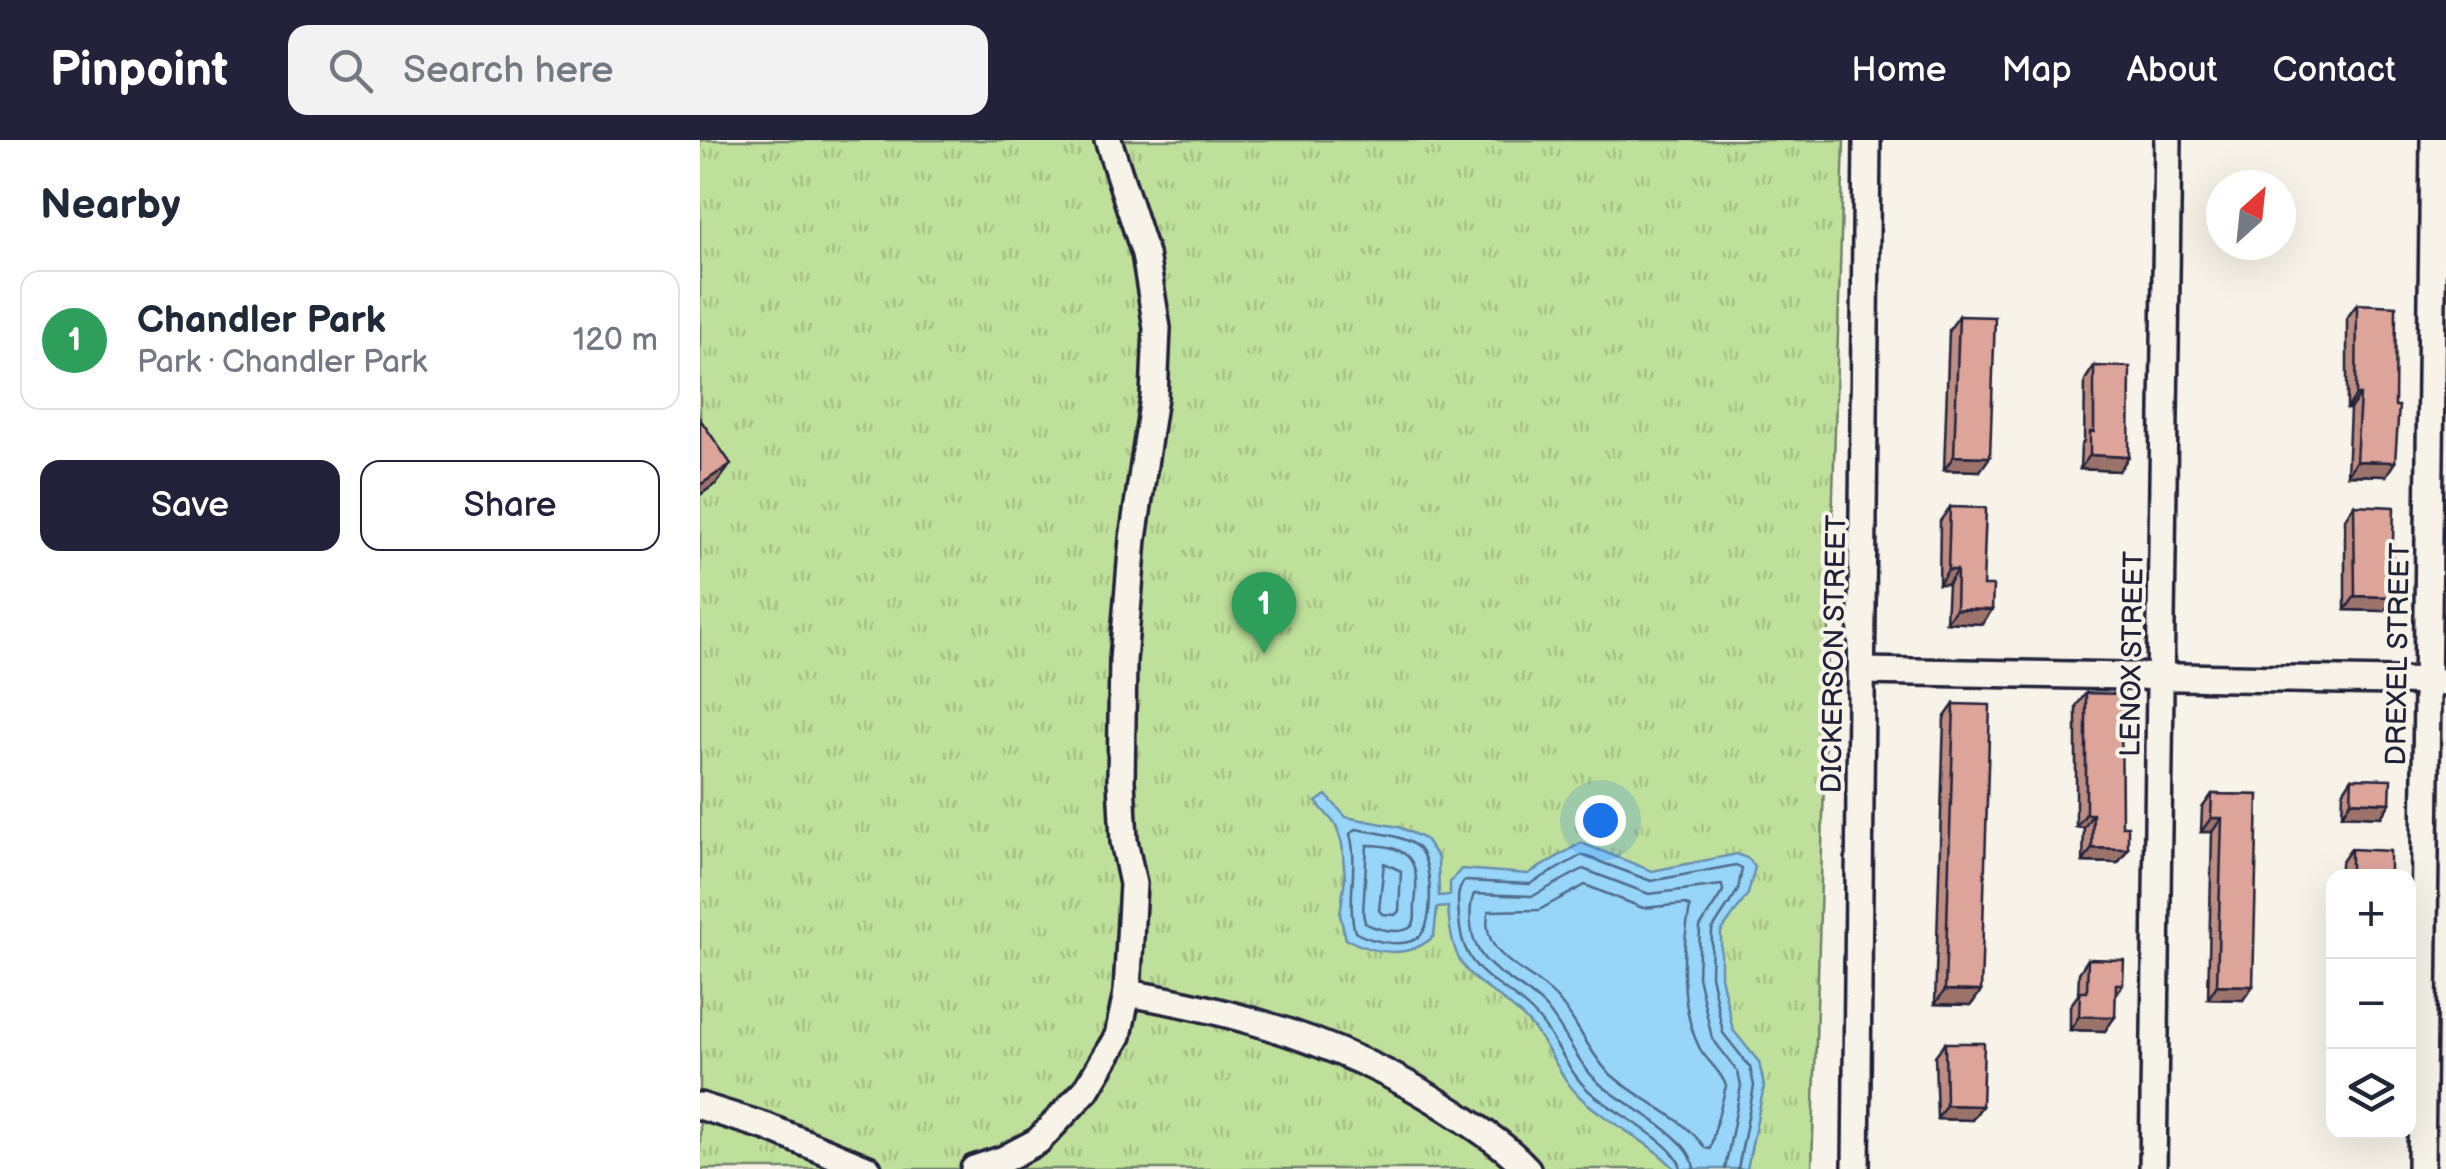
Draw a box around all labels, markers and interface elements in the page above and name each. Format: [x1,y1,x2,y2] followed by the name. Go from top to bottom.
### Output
[288,25,988,115] search box
[50,42,228,99] text: Pinpoint
[323,43,378,98] icon: search
[403,48,614,93] text: Search here
[1851,49,1946,92] text: Home
[2001,49,2072,92] text: Map
[2127,49,2218,92] text: About
[2273,49,2396,92] text: Contact
[2206,170,2296,260] north arrow
[40,180,180,231] text: Nearby
[137,298,386,343] text: Chandler Park
[68,321,81,360] text: 1
[573,321,658,360] text: 120 m
[137,343,427,382] text: Park · Chandler Park
[40,460,340,551] button: Save
[360,460,660,551] button: Share
[1816,514,1853,794] street label: DICKERSON STREET
[2380,542,2417,766] street label: DREXEL STREET
[2114,551,2151,757] street label: LENOX STREET
[1232,572,1296,654] pin: 1
[1575,795,1626,846] your location
[2326,869,2416,1139] map controls
[2326,869,2416,959] button: +
[2326,959,2416,1049] button: −
[2326,1049,2416,1139] button: layers

